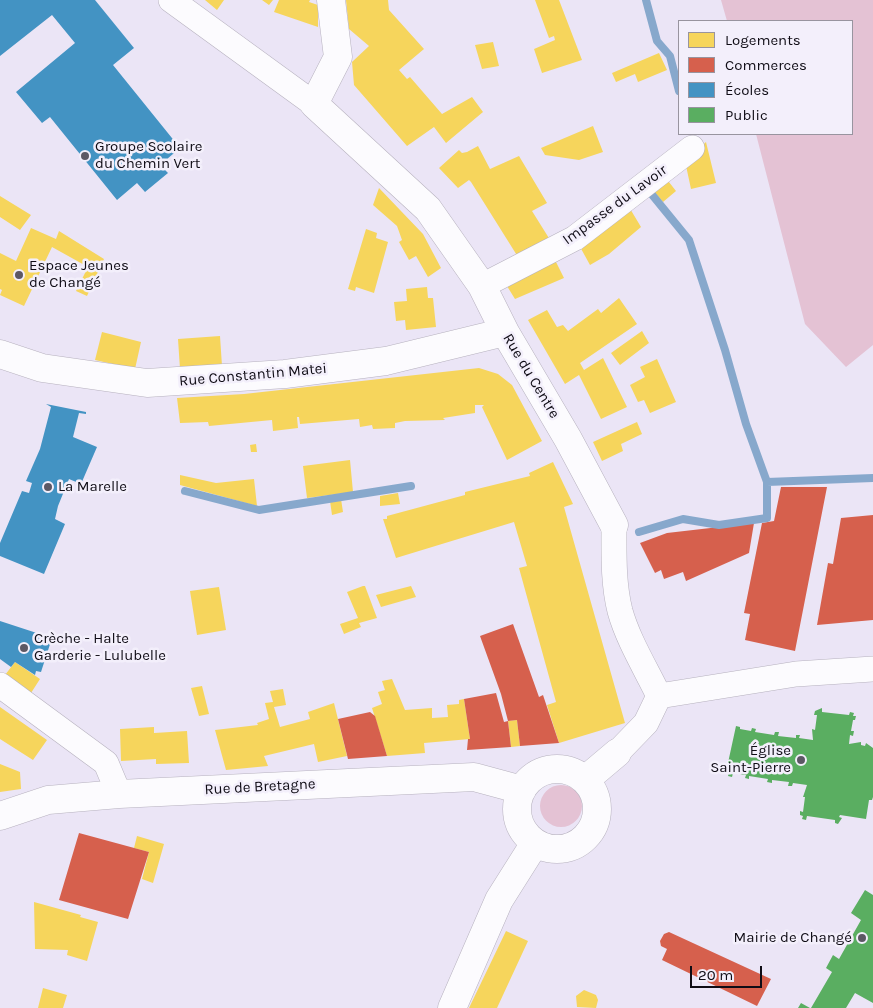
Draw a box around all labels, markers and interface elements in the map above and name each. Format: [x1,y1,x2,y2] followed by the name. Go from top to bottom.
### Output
[678,20,853,135] legend
[725,31,801,49] text: Logements
[725,56,807,74] text: Commerces
[725,81,769,99] text: Écoles
[725,106,768,124] text: Public
[95,138,202,173] place label: Groupe Scolaire du Chemin Vert
[79,150,91,162] marker: Groupe Scolaire du Chemin Vert
[559,161,671,249] street label: Impasse du Lavoir
[29,257,129,292] place label: Espace Jeunes de Changé
[13,269,25,281] marker: Espace Jeunes de Changé
[499,330,563,422] street label: Rue du Centre
[178,360,328,390] street label: Rue Constantin Matei
[58,478,127,496] place label: La Marelle
[42,481,54,493] marker: La Marelle
[34,630,166,665] place label: Crèche - Halte Garderie - Lulubelle
[18,642,30,654] marker: Crèche - Halte Garderie - Lulubelle
[710,742,791,777] place label: Église Saint-Pierre
[795,754,807,766] marker: Église Saint-Pierre
[204,775,316,799] street label: Rue de Bretagne
[734,929,852,947] place label: Mairie de Changé
[856,932,868,944] marker: Mairie de Changé
[693,956,766,988] scale bar
[698,966,733,984] text: 20 m

